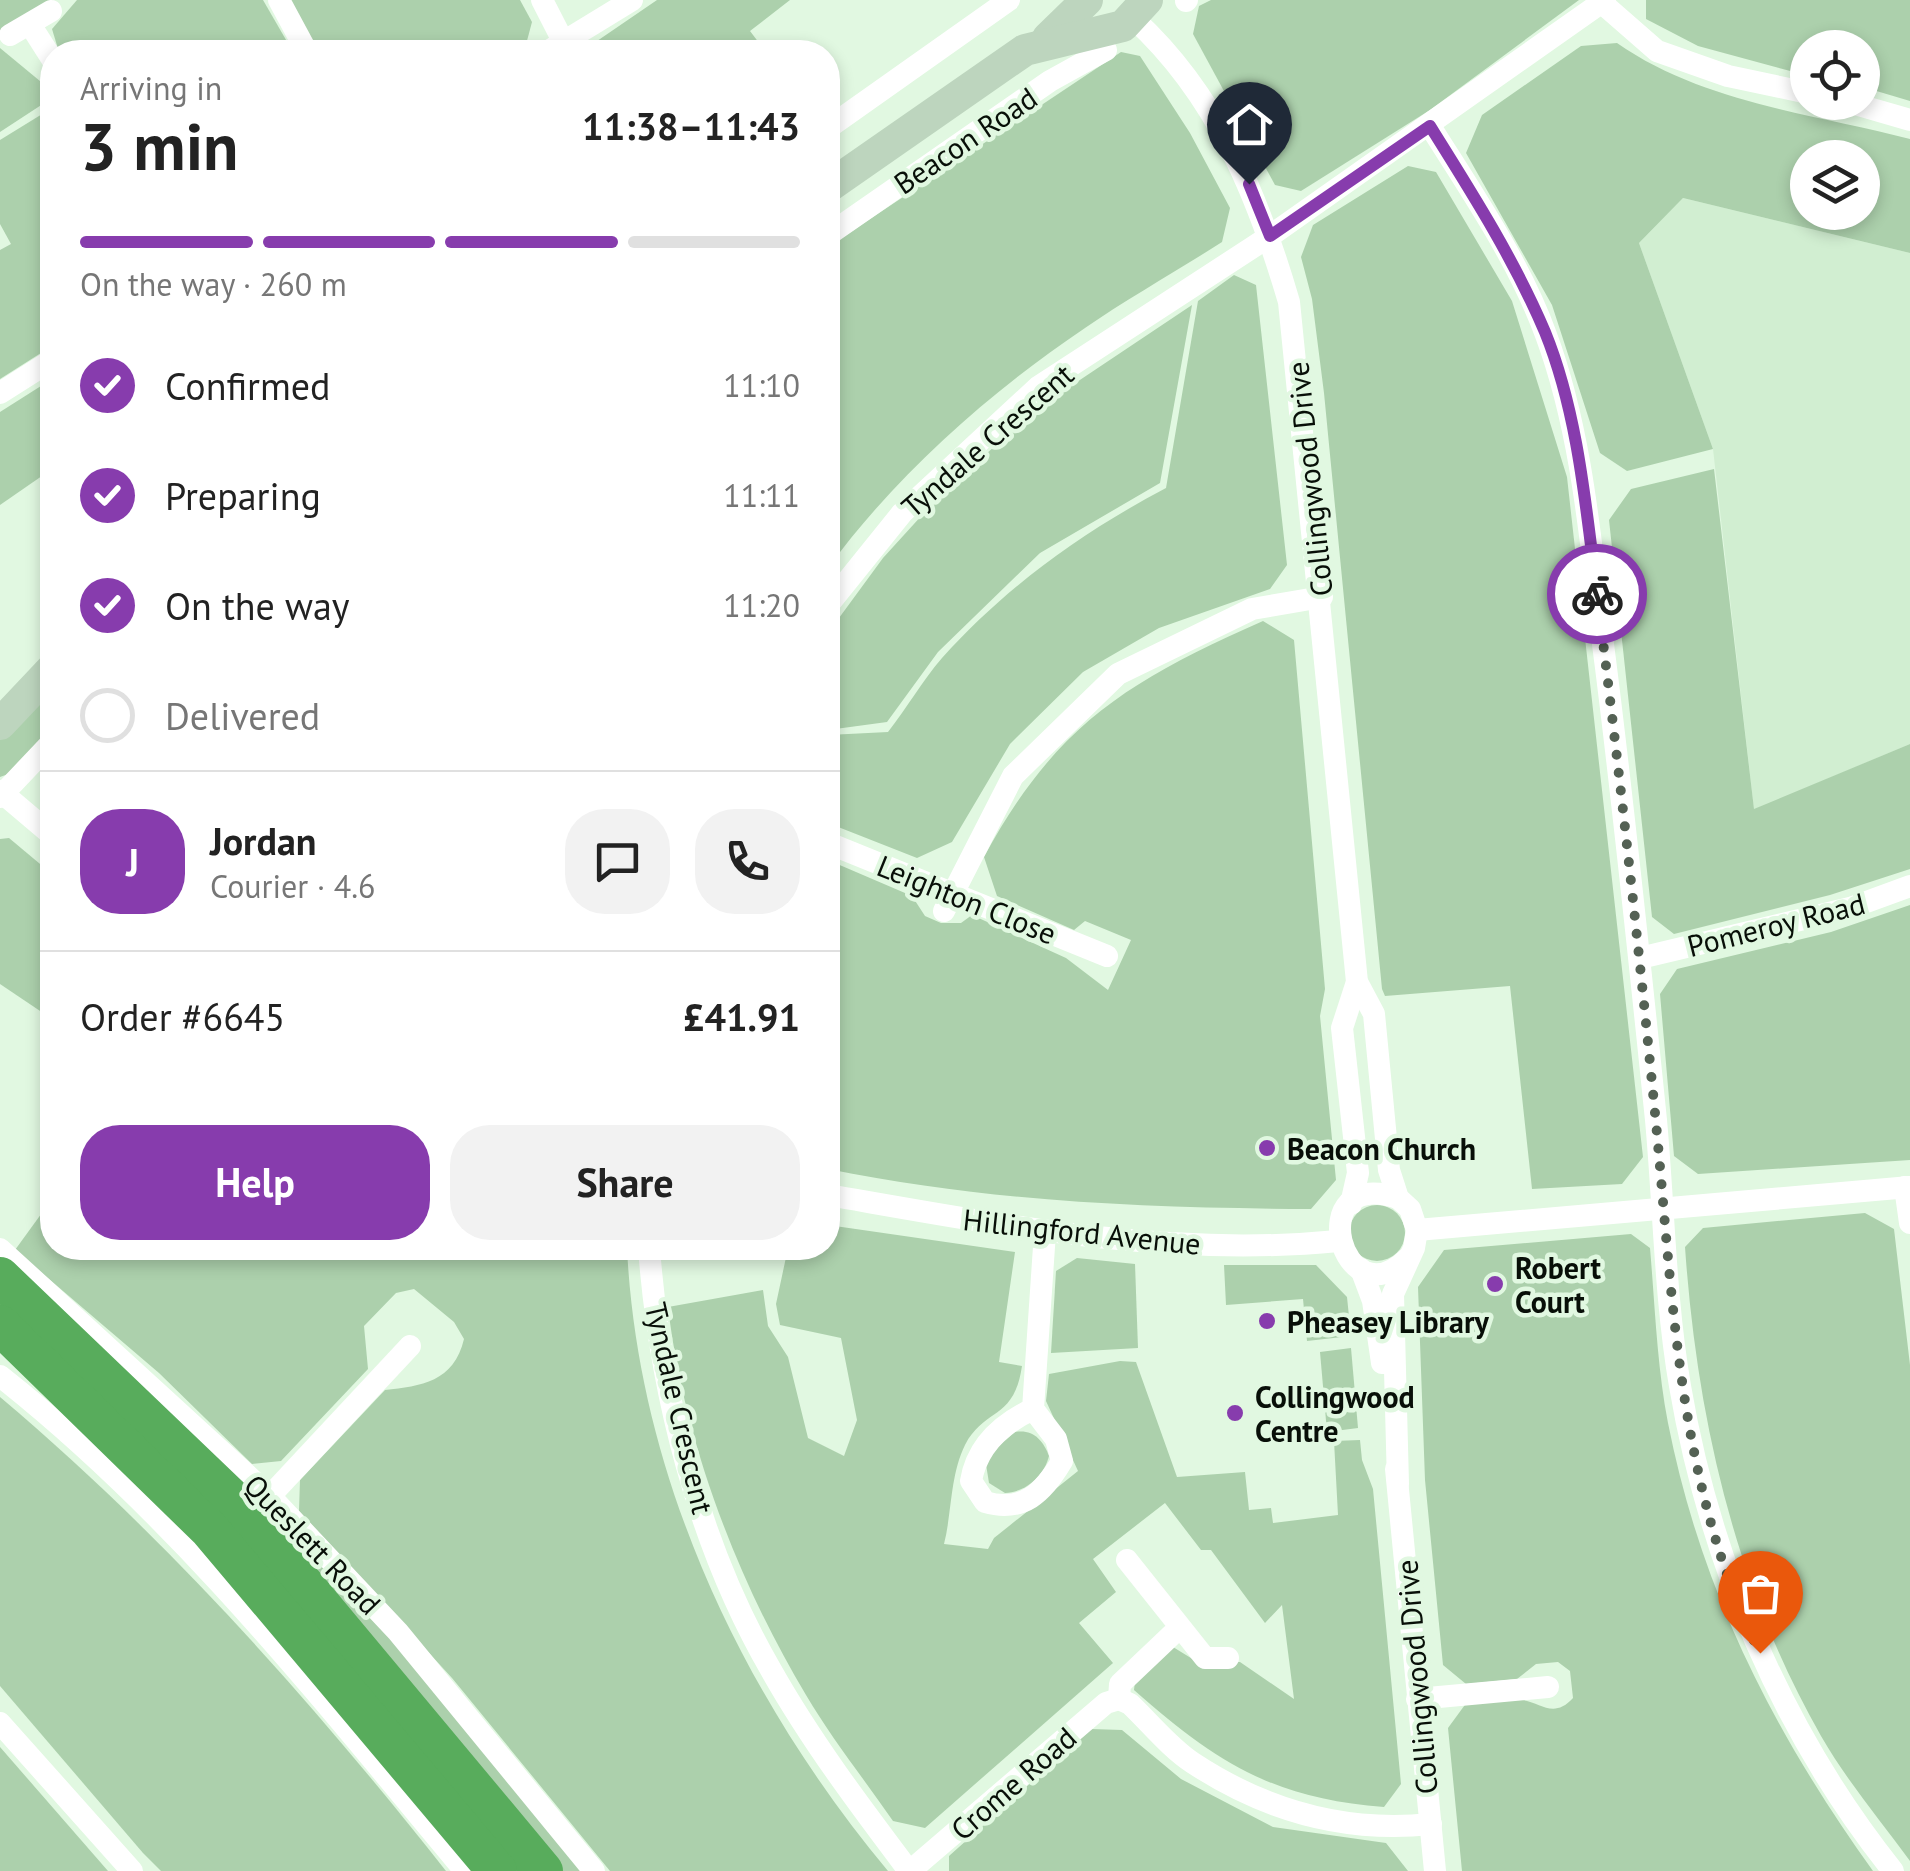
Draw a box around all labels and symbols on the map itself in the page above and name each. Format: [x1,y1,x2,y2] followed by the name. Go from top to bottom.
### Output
[886,78,1044,202] street label: Beacon Road
[1207,82,1292,185] pin
[893,355,1081,525] street label: Tyndale Crescent
[1277,360,1341,598] street label: Collingwood Drive
[1547,544,1647,644] courier
[872,845,1062,953] street label: Leighton Close
[1683,883,1869,965] street label: Pomeroy Road
[1287,1129,1476,1168] place label: Beacon Church
[1256,1137,1278,1159] marker: Beacon Church
[961,1199,1203,1263] street label: Hillingford Avenue
[1515,1248,1601,1321] place label: Robert Court
[1484,1273,1506,1295] marker: Robert Court
[637,1299,723,1517] street label: Tyndale Crescent
[1287,1302,1489,1341] place label: Pheasey Library
[1256,1310,1278,1332] marker: Pheasey Library
[1255,1377,1415,1450] place label: Collingwood Centre
[1224,1402,1246,1424] marker: Collingwood Centre
[236,1466,390,1622] street label: Queslett Road
[1718,1551,1803,1654] pin
[1386,1558,1446,1796] street label: Collingwood Drive
[942,1718,1084,1848] street label: Crome Road

